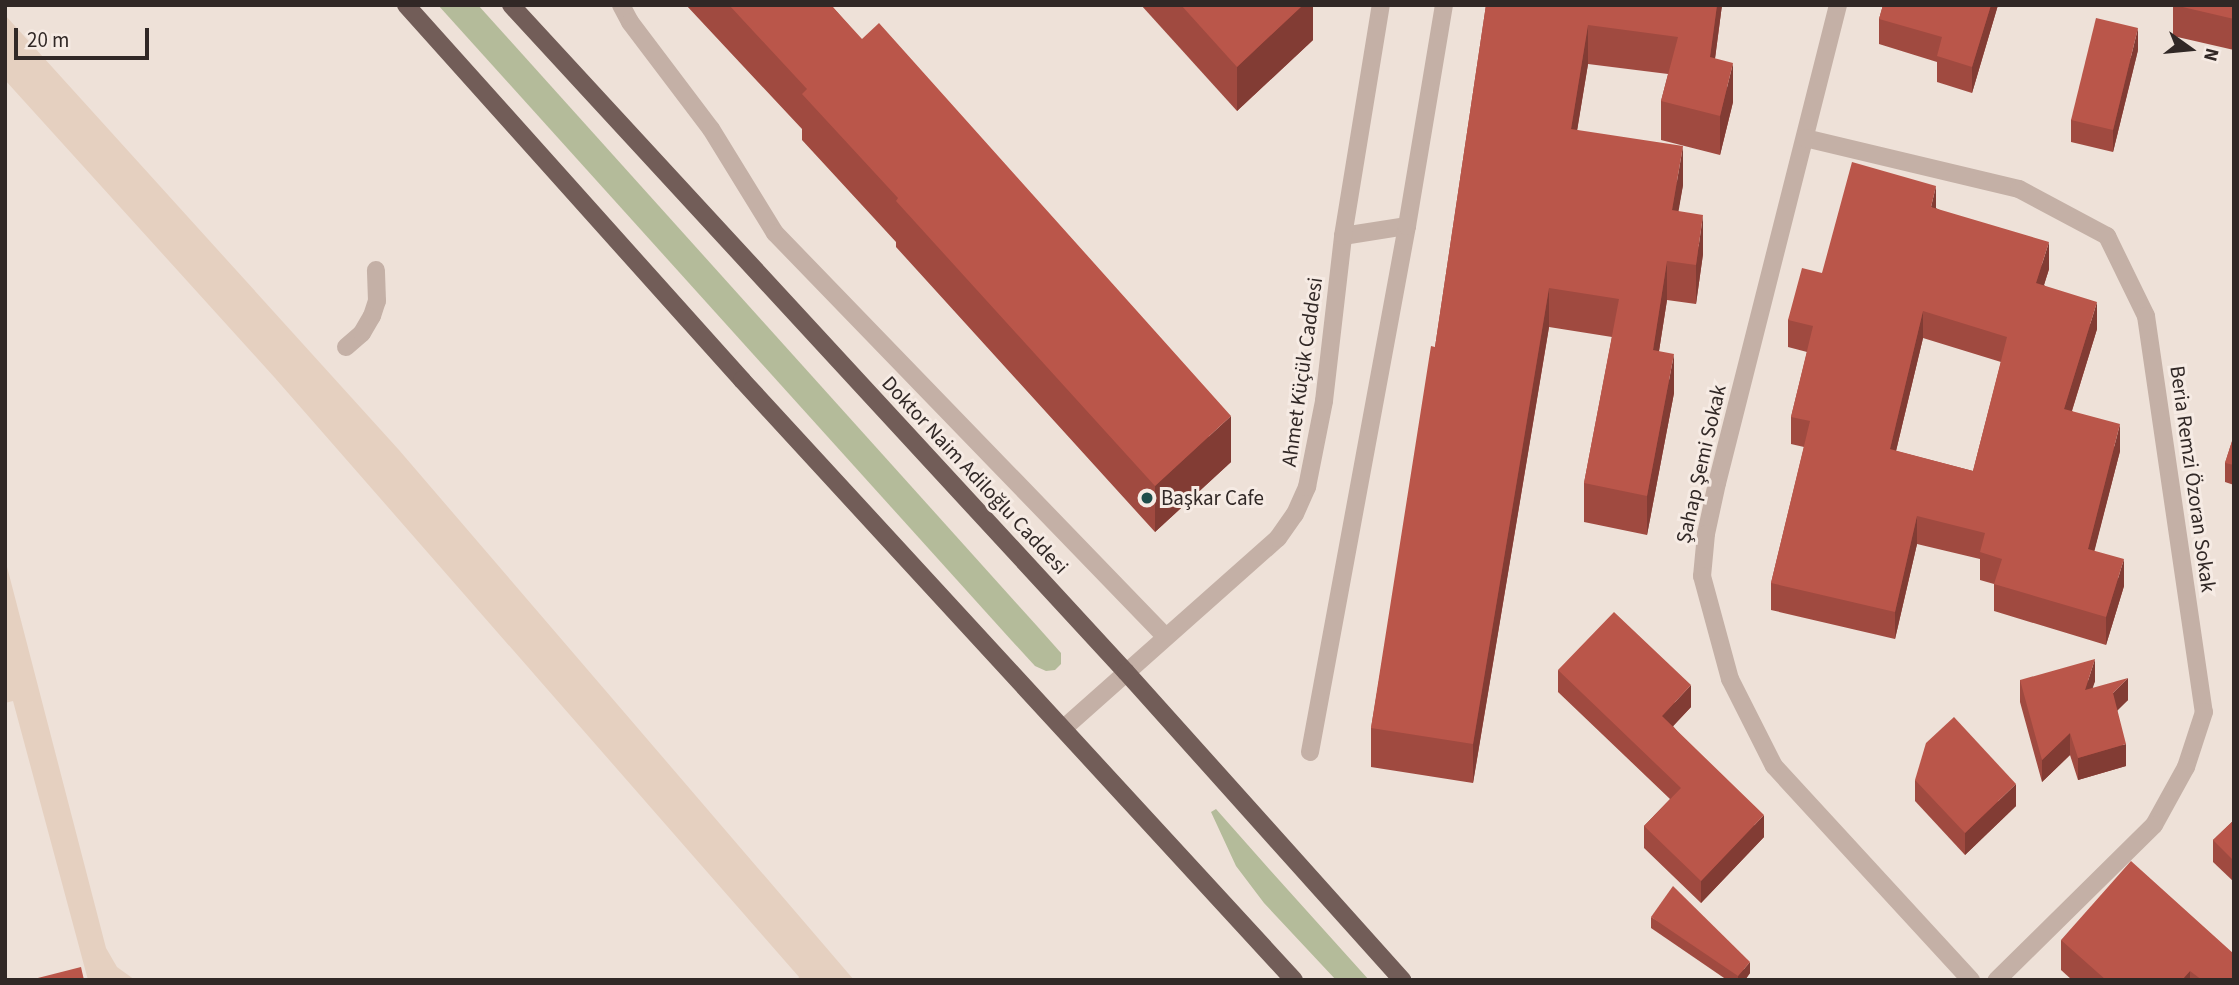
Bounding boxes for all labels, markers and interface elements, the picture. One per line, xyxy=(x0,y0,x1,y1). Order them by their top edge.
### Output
scale bar xyxy=(18,14,152,58)
north arrow xyxy=(2155,14,2225,84)
text: 20 m xyxy=(27,25,69,55)
text: N xyxy=(2196,45,2225,64)
street label: Ahmet Küçük Caddesi xyxy=(1276,276,1328,468)
street label: Beria Remzi Özoran Sokak xyxy=(2165,364,2221,594)
street label: Doktor Naim Adiloğlu Caddesi xyxy=(877,371,1073,579)
street label: Şahap Şemi Sokak xyxy=(1671,382,1731,546)
place label: Başkar Cafe xyxy=(1161,485,1264,511)
marker: Başkar Cafe xyxy=(1139,490,1155,506)

